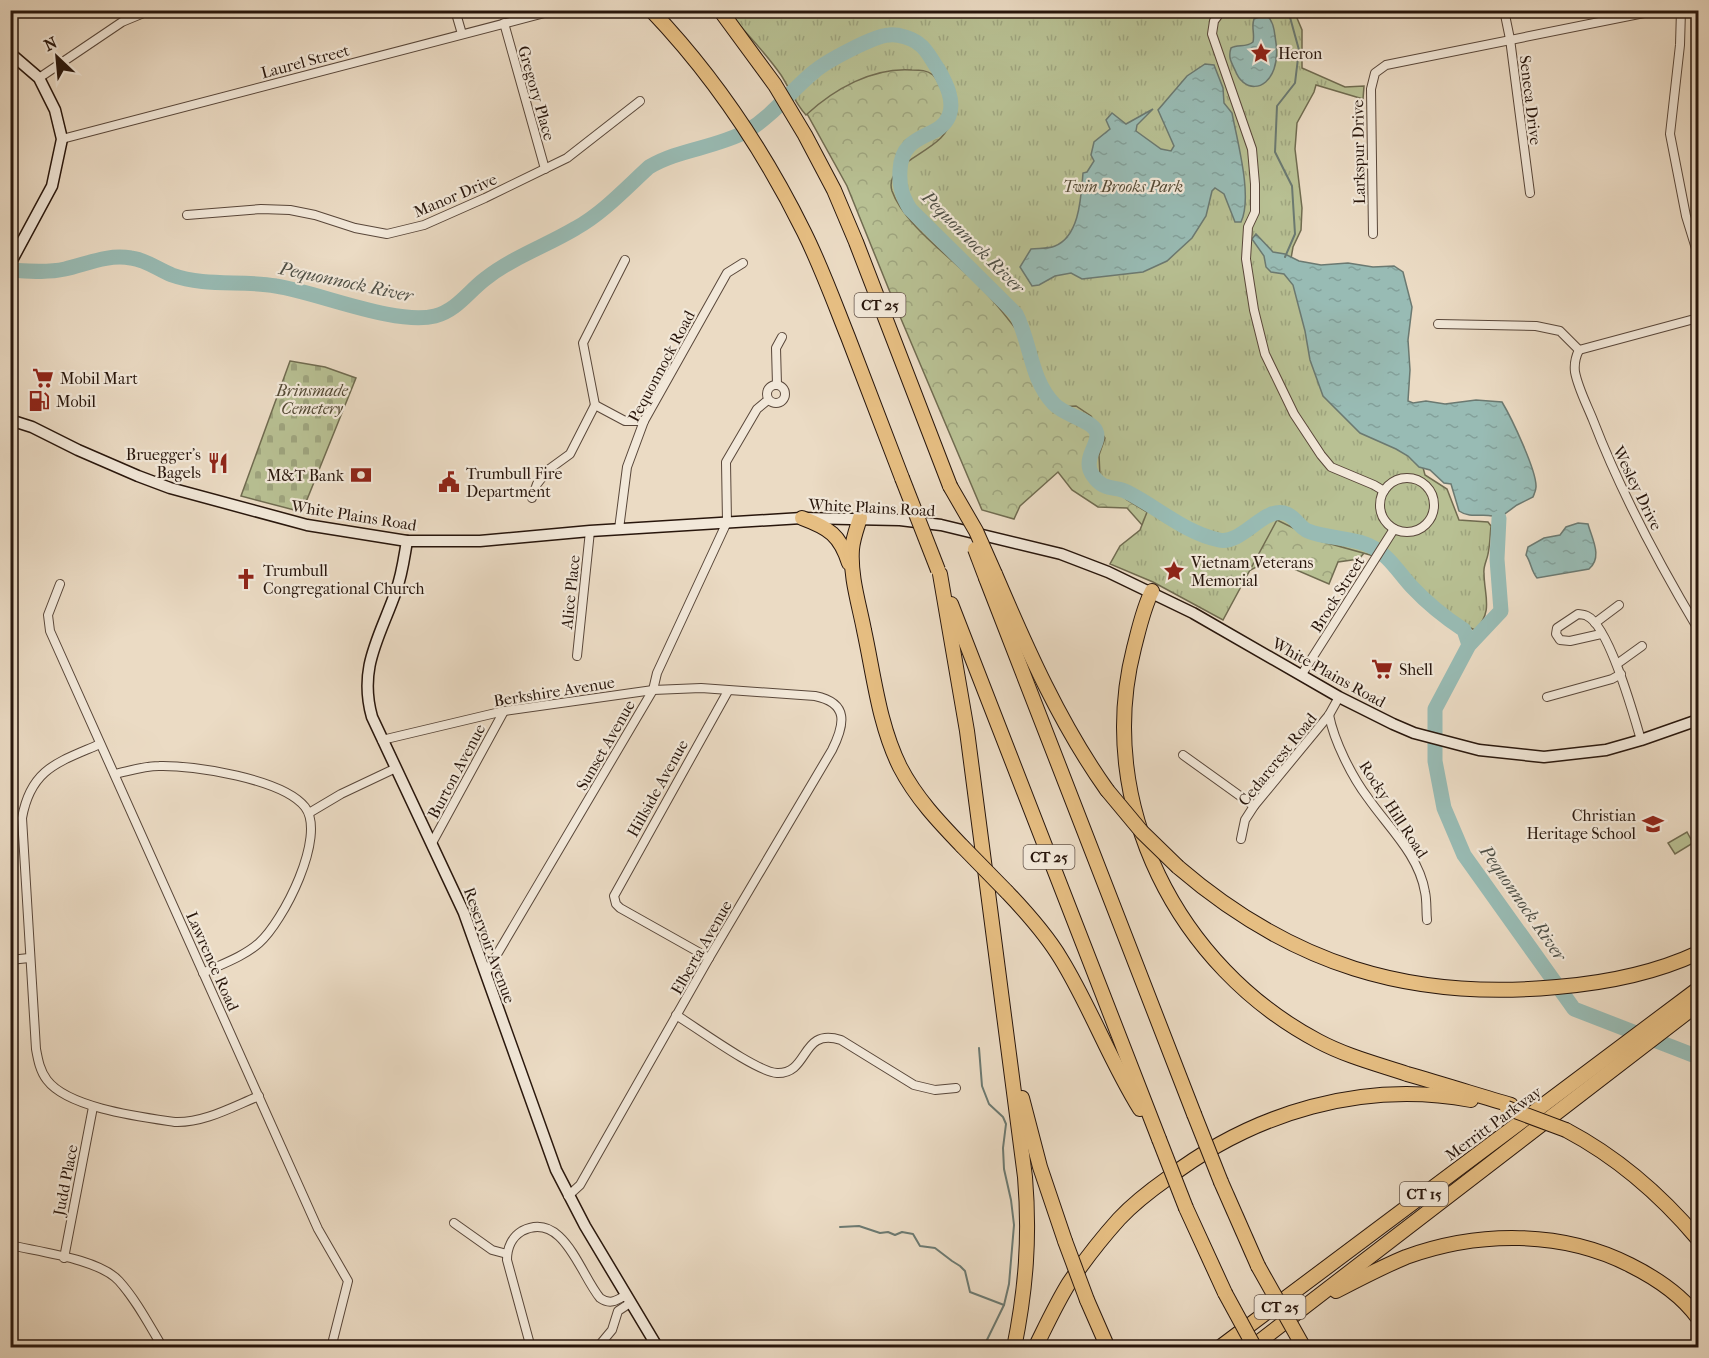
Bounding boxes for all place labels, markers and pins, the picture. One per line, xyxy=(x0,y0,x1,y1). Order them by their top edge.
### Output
place icon: Heron xyxy=(1249,41,1273,65)
place label: Heron xyxy=(1278,44,1323,63)
supermarket icon: Mobil Mart xyxy=(31,366,55,390)
place label: Mobil Mart xyxy=(60,369,138,388)
fuel station icon: Mobil xyxy=(27,389,51,413)
place label: Mobil xyxy=(56,392,97,411)
place label: Bruegger's Bagels xyxy=(126,445,201,482)
restaurant icon: Bruegger's Bagels xyxy=(206,451,230,475)
bank icon: M&T Bank xyxy=(349,463,373,487)
place label: Trumbull Fire Department xyxy=(466,464,562,501)
place label: M&T Bank xyxy=(267,466,345,485)
public building icon: Trumbull Fire Department xyxy=(437,470,461,494)
place label: Vietnam Veterans Memorial xyxy=(1190,553,1314,590)
place icon: Vietnam Veterans Memorial xyxy=(1162,559,1186,583)
place label: Trumbull Congregational Church xyxy=(263,561,424,598)
church icon: Trumbull Congregational Church xyxy=(234,567,258,591)
supermarket icon: Shell xyxy=(1370,657,1394,681)
place label: Shell xyxy=(1399,660,1433,679)
place label: Christian Heritage School xyxy=(1526,806,1637,843)
school or university icon: Christian Heritage School xyxy=(1641,812,1665,836)

